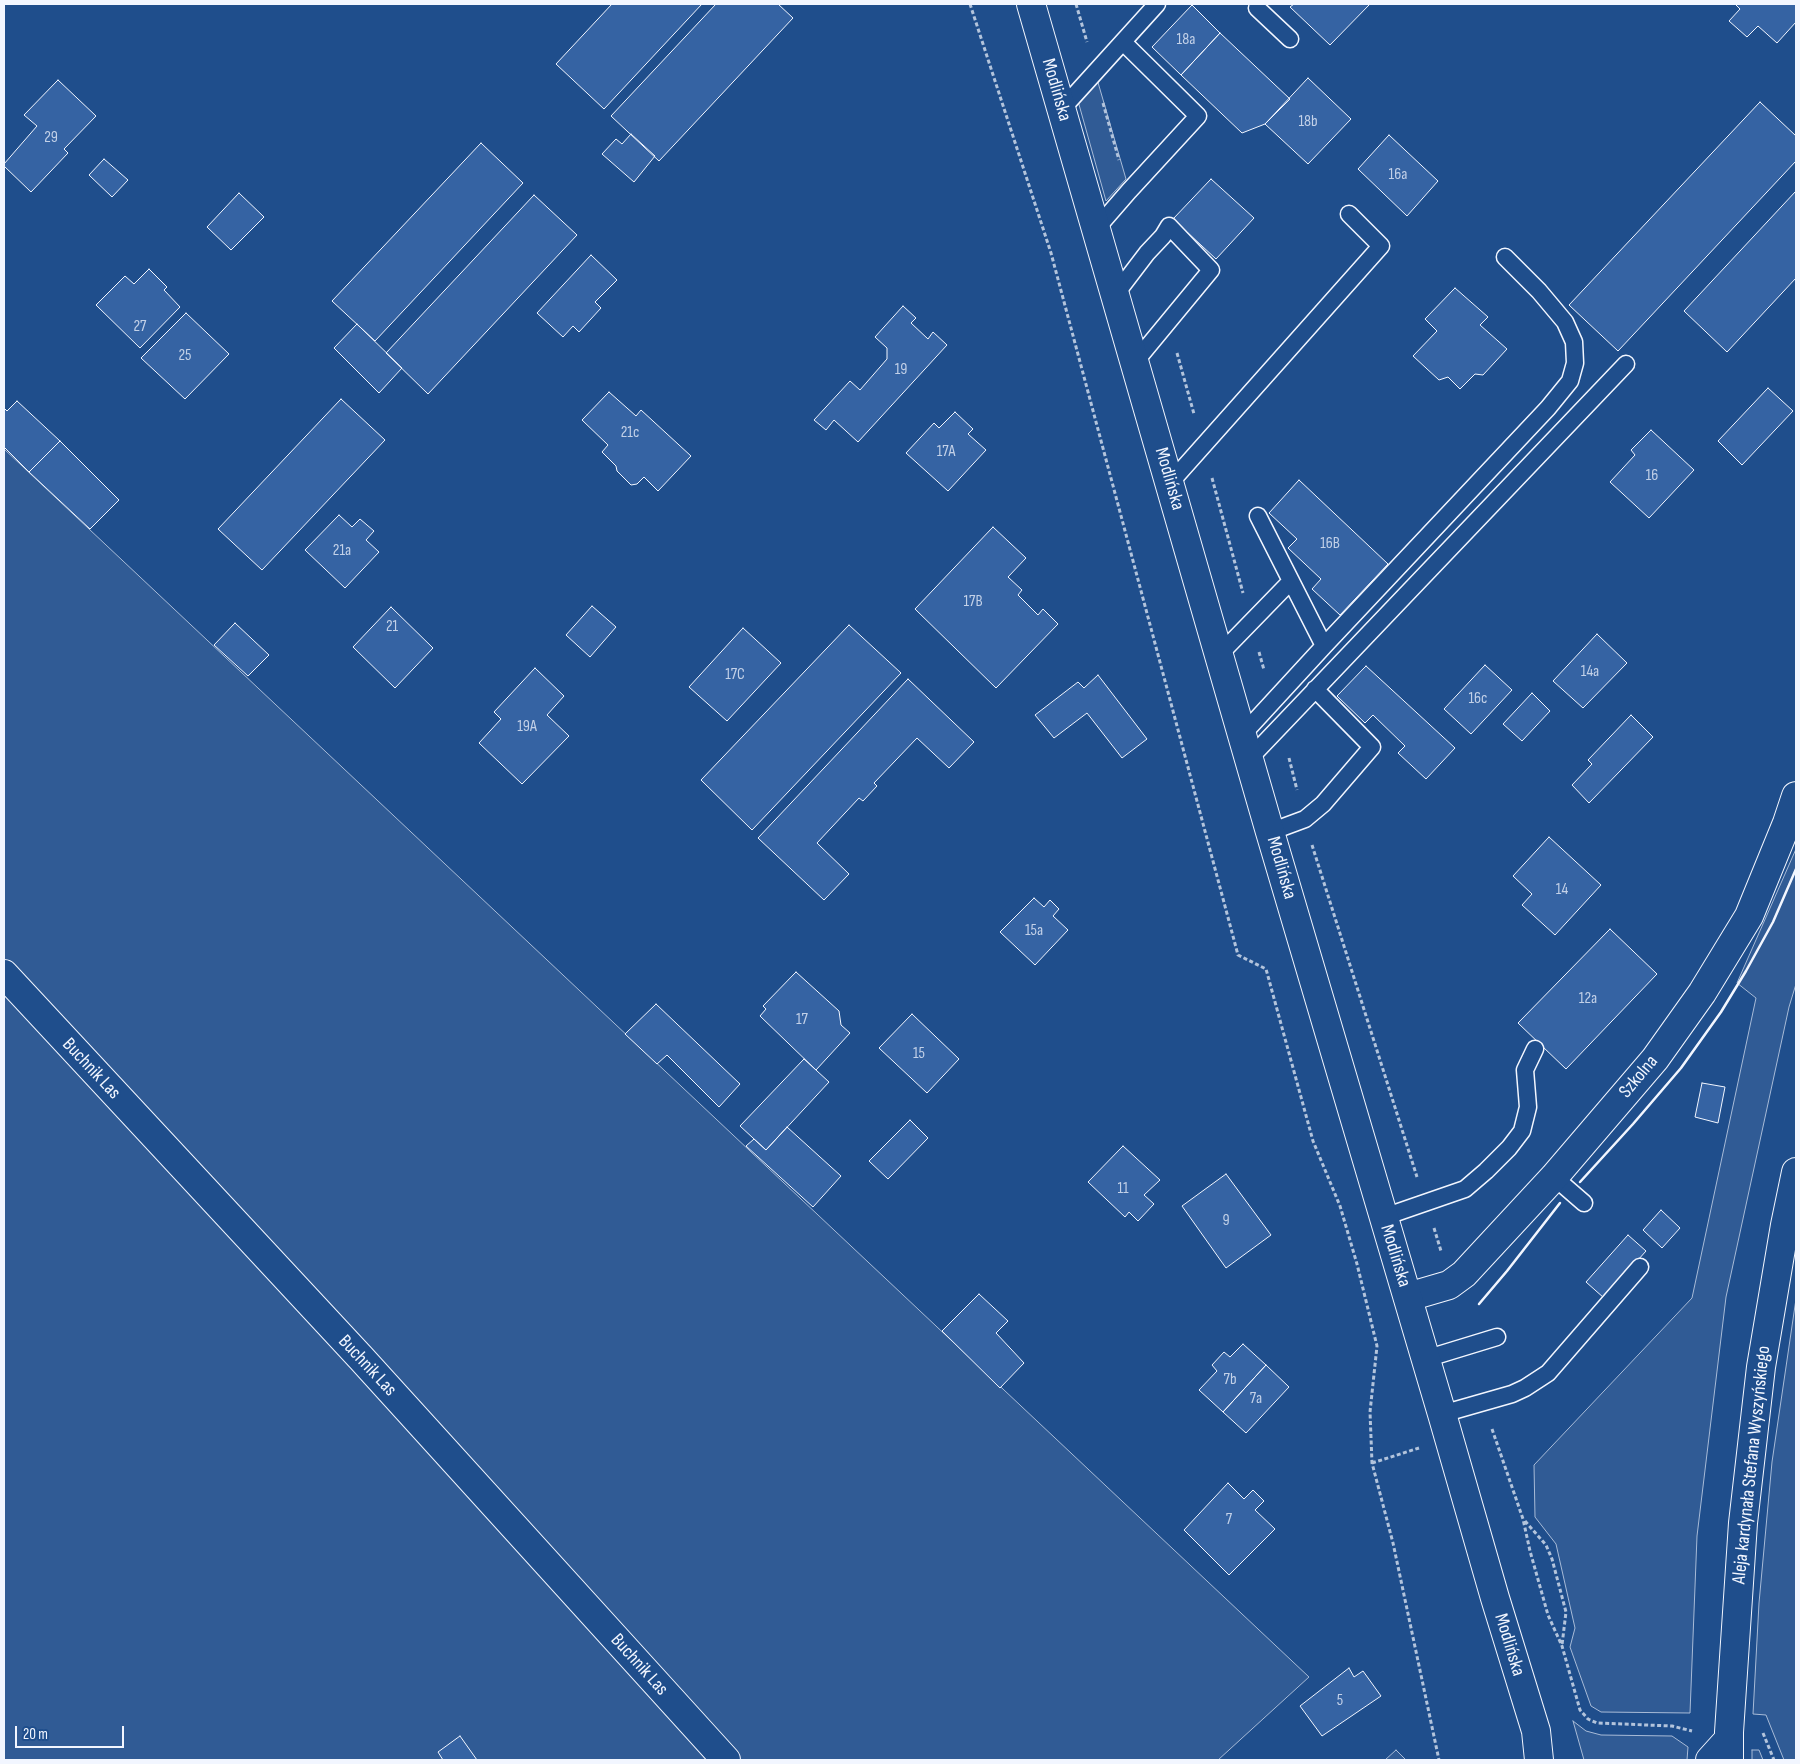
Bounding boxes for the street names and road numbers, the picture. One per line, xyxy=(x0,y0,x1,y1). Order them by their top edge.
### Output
street label: Modlińska xyxy=(1036,56,1076,124)
street label: Modlińska xyxy=(1149,445,1189,513)
street label: Modlińska xyxy=(1261,834,1301,902)
street label: Buchnik Las xyxy=(57,1034,125,1104)
street label: Szkolna xyxy=(1615,1051,1663,1103)
street label: Modlińska xyxy=(1375,1222,1415,1290)
street label: Buchnik Las xyxy=(333,1331,401,1401)
street label: Aleja kardynała Stefana Wyszyńskiego xyxy=(1728,1345,1776,1585)
street label: Modlińska xyxy=(1489,1611,1529,1679)
street label: Buchnik Las xyxy=(605,1629,673,1701)

